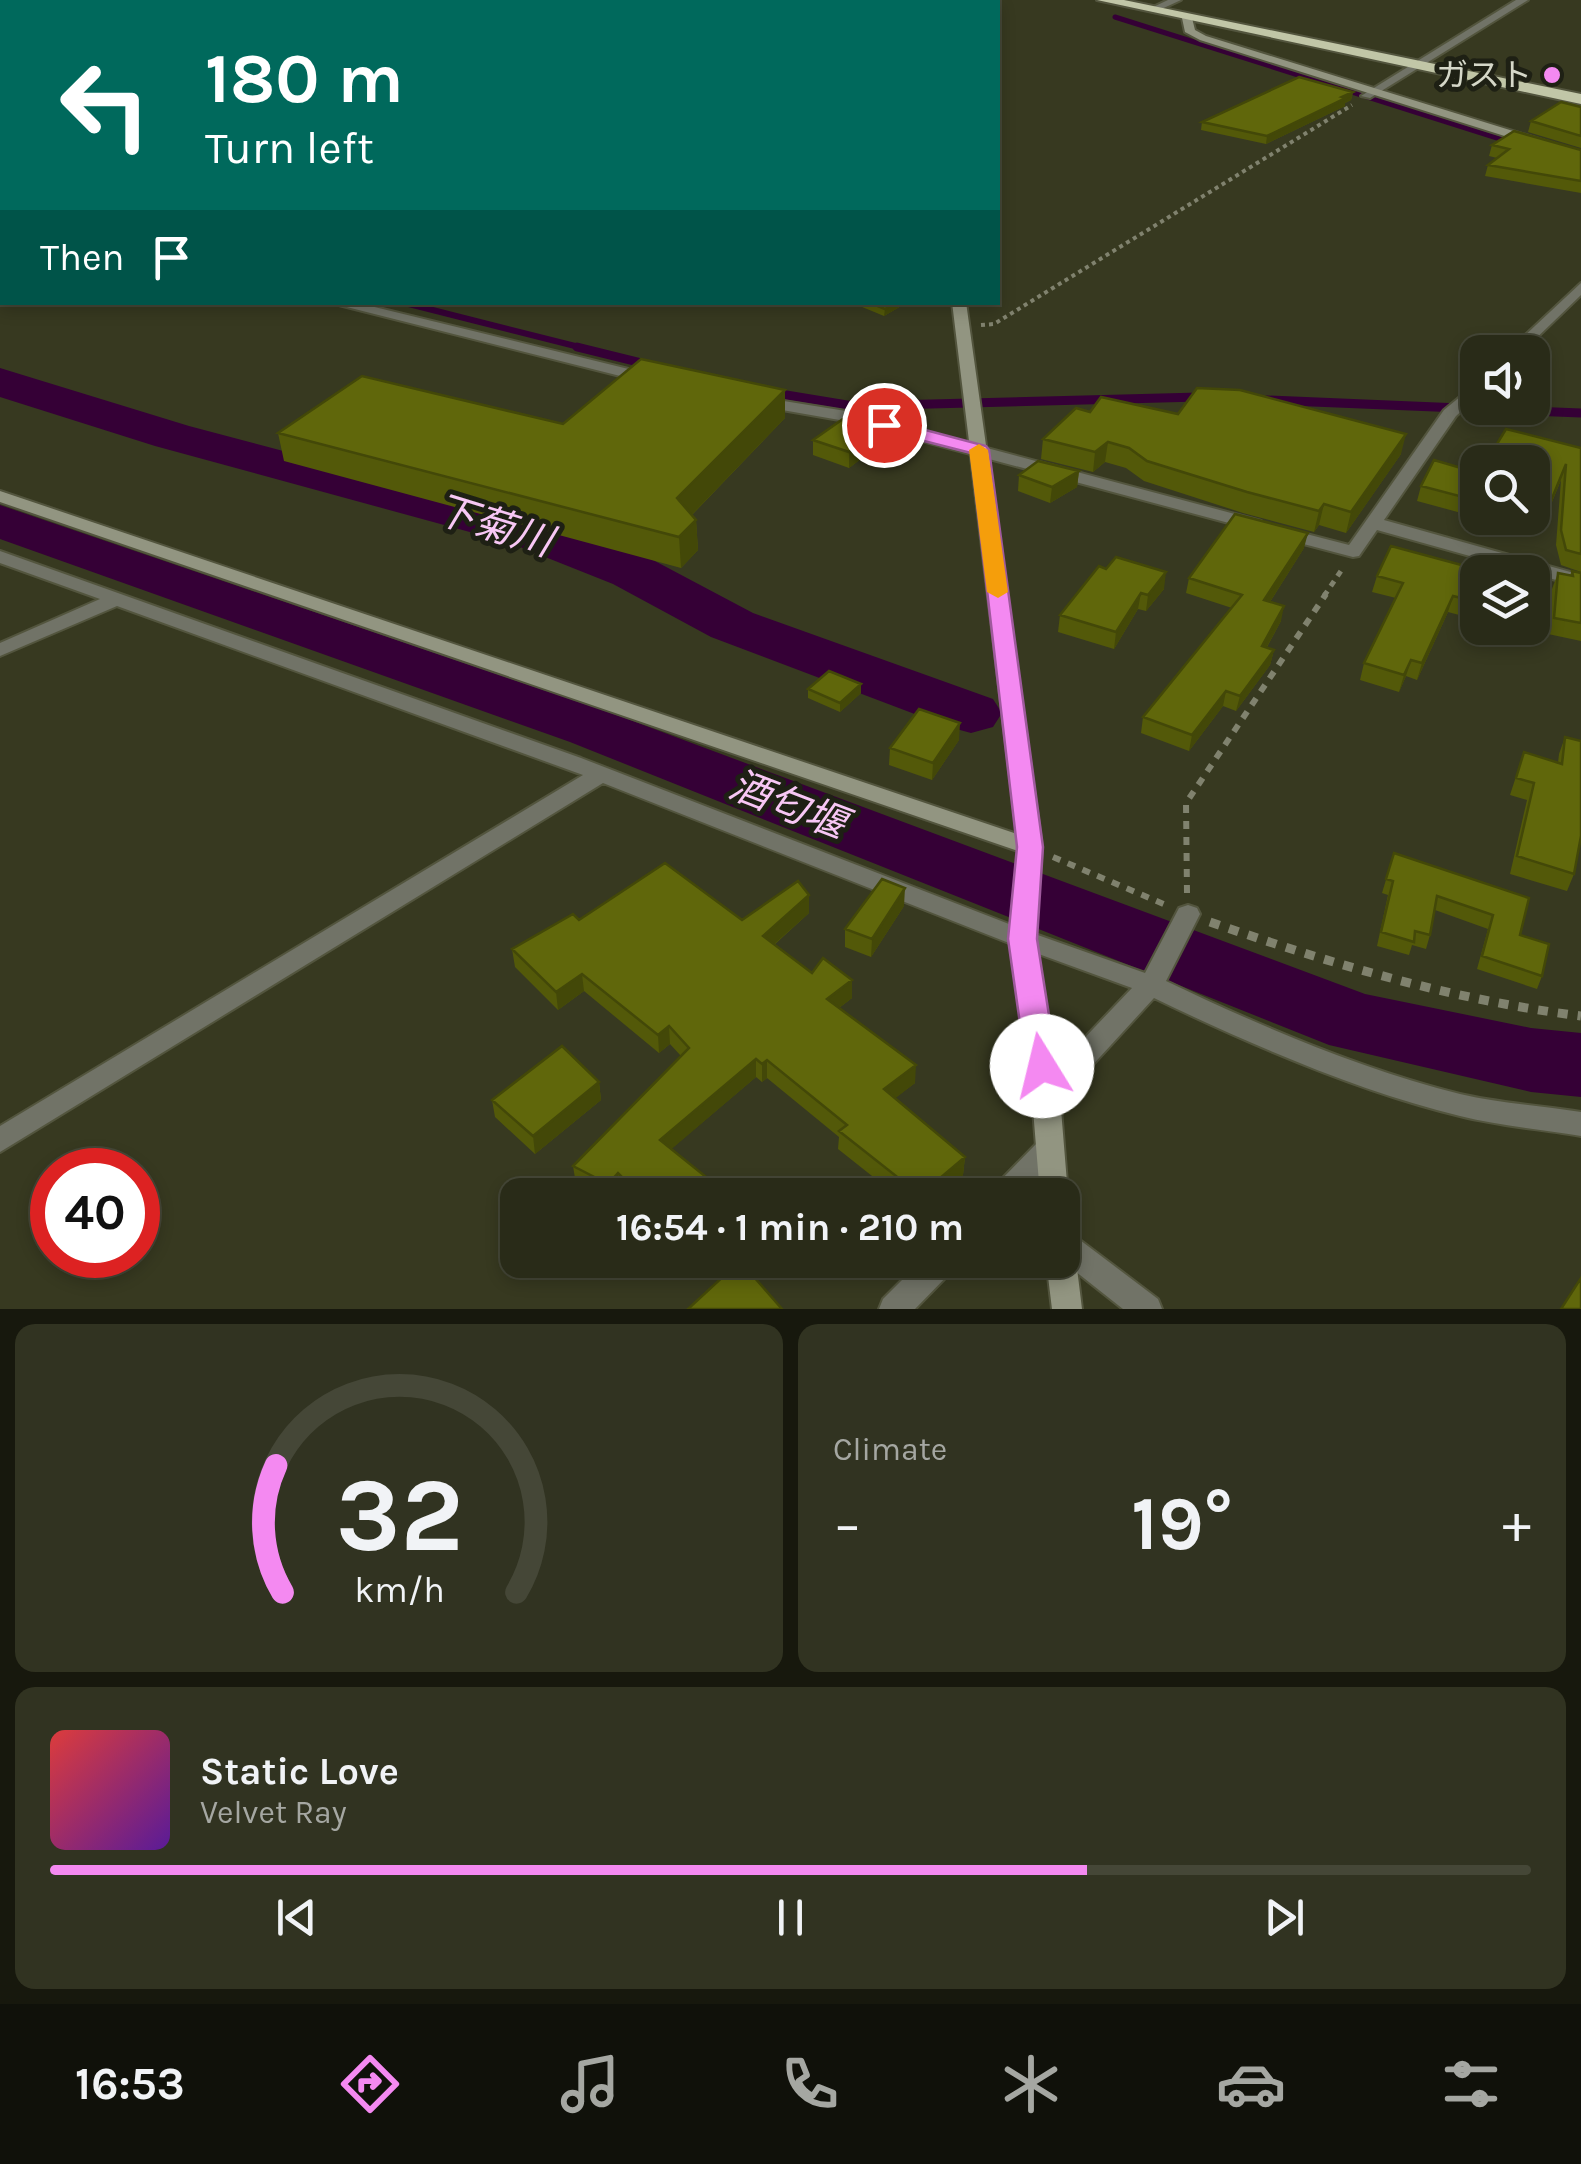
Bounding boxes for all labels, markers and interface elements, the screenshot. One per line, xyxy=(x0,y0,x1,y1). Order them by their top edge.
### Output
text: 180 m xyxy=(205,38,404,120)
icon: left xyxy=(40,40,170,170)
place label: ガスト xyxy=(1436,57,1532,94)
marker: ガスト xyxy=(1541,64,1563,86)
text: Turn left xyxy=(205,122,374,174)
icon: arrive xyxy=(144,230,199,285)
text: Then xyxy=(40,235,124,280)
map controls xyxy=(1460,335,1550,645)
button: sound xyxy=(1460,335,1550,425)
pin xyxy=(842,383,927,468)
icon: arrive xyxy=(857,398,912,453)
button: search xyxy=(1460,445,1550,535)
water label: 下菊川 xyxy=(430,485,562,567)
button: layers xyxy=(1460,555,1550,645)
water label: 酒匂堰 xyxy=(723,761,859,850)
position arrow xyxy=(990,1014,1094,1118)
speed limit sign: 40 xyxy=(30,1148,160,1278)
text: 16:54 · 1 min · 210 m xyxy=(616,1205,964,1250)
text: Climate xyxy=(833,1431,947,1468)
text: 32 xyxy=(335,1455,463,1576)
text: 19° xyxy=(1131,1480,1233,1568)
text: − xyxy=(833,1492,862,1556)
text: + xyxy=(1502,1492,1531,1556)
text: km/h xyxy=(354,1569,444,1611)
text: Static Love xyxy=(200,1749,399,1794)
text: Velvet Ray xyxy=(200,1794,347,1831)
icon: previous xyxy=(269,1890,324,1945)
icon: pause xyxy=(763,1890,818,1945)
icon: next xyxy=(1257,1890,1312,1945)
icon: directions xyxy=(335,2049,405,2119)
icon: music xyxy=(555,2049,625,2119)
icon: phone xyxy=(775,2049,845,2119)
icon: climate xyxy=(996,2049,1066,2119)
icon: car xyxy=(1216,2049,1286,2119)
icon: filters xyxy=(1436,2049,1506,2119)
text: 16:53 xyxy=(75,2058,185,2110)

